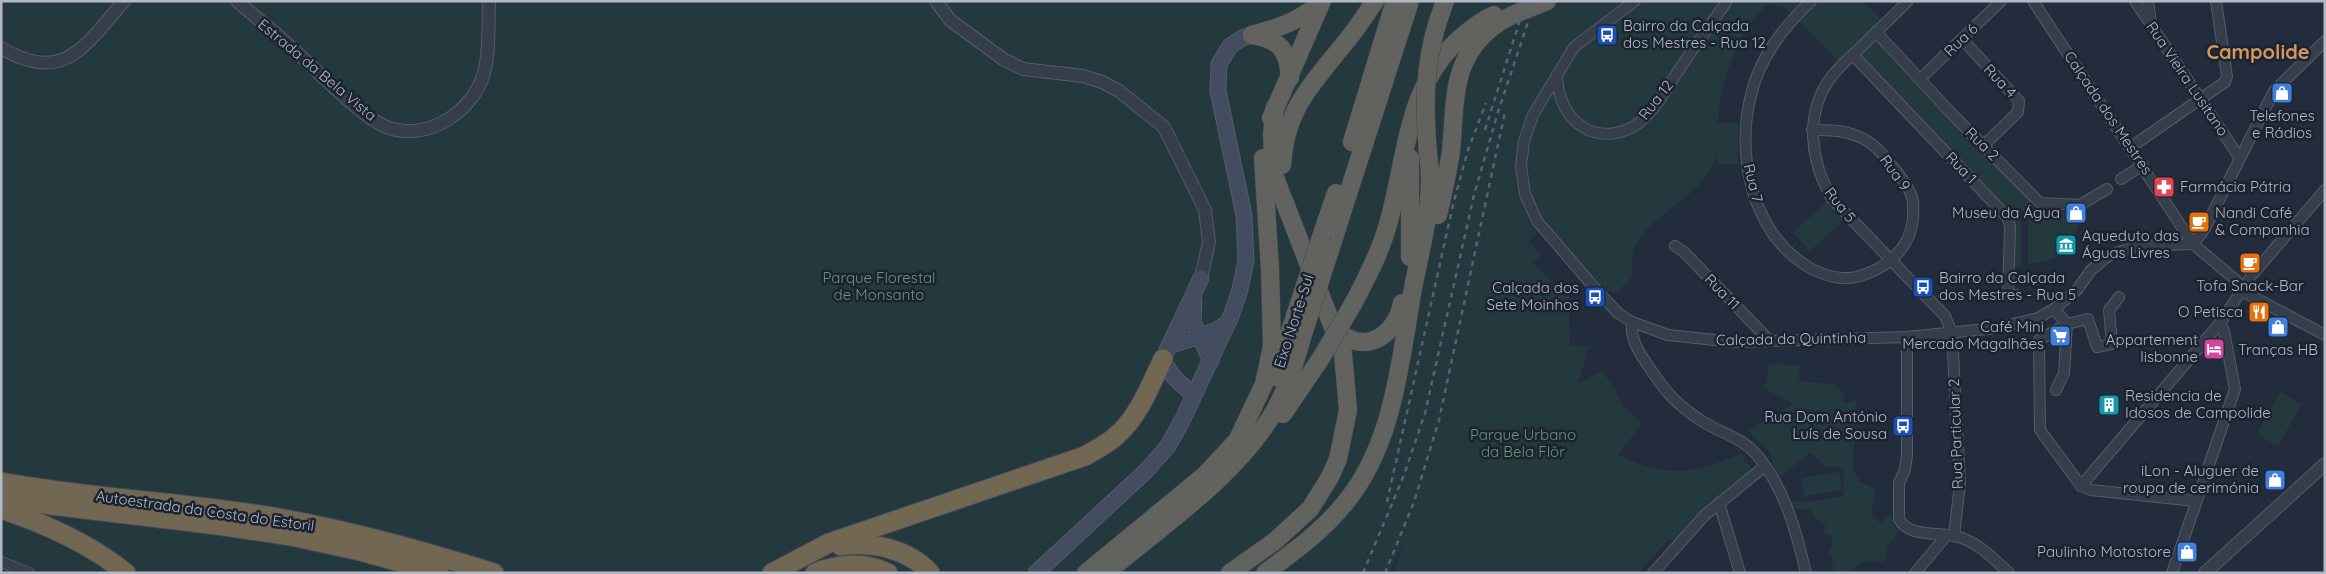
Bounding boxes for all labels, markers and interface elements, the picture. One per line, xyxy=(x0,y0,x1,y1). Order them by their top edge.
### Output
street label: Estrada da Bela Vista xyxy=(254,14,381,125)
place label: Bairro da Calçada dos Mestres - Rua 12 xyxy=(1623,16,1766,52)
street label: Rua Vieira Lusitano xyxy=(2142,18,2233,140)
street label: Rua 6 xyxy=(1940,19,1982,60)
bus stop icon: Bairro da Calçada dos Mestres - Rua 12 xyxy=(1595,23,1619,47)
district label: Campolide xyxy=(2206,39,2310,64)
street label: Calçada dos Mestres xyxy=(2060,47,2157,178)
street label: Rua 4 xyxy=(1980,60,2021,102)
street label: Rua 12 xyxy=(1634,76,1677,123)
shop icon: Telefones e Rádios xyxy=(2270,81,2294,105)
place label: Telefones e Rádios xyxy=(2249,106,2315,142)
street label: Rua 2 xyxy=(1962,123,2003,164)
street label: Rua 1 xyxy=(1942,148,1981,188)
street label: Rua 9 xyxy=(1876,151,1915,194)
street label: Rua 7 xyxy=(1740,162,1768,205)
pharmacy icon: Farmácia Pátria xyxy=(2152,175,2176,199)
place label: Farmácia Pátria xyxy=(2180,177,2291,196)
street label: Rua 5 xyxy=(1821,183,1860,226)
shop icon: Museu da Água xyxy=(2064,201,2088,225)
place label: Museu da Água xyxy=(1952,203,2060,222)
place label: Nandi Café & Companhia xyxy=(2215,203,2310,239)
cafe icon: Nandi Café & Companhia xyxy=(2187,210,2211,234)
place label: Aqueduto das Águas Livres xyxy=(2082,226,2179,262)
museum icon: Aqueduto das Águas Livres xyxy=(2054,233,2078,257)
cafe icon: Tofa Snack-Bar xyxy=(2238,251,2262,275)
park label: Parque Florestal de Monsanto xyxy=(822,268,936,304)
place label: Bairro da Calçada dos Mestres - Rua 5 xyxy=(1939,268,2076,304)
street label: Rua 11 xyxy=(1701,270,1744,314)
street label: Eixo Norte-Sul xyxy=(1269,272,1318,370)
bus stop icon: Bairro da Calçada dos Mestres - Rua 5 xyxy=(1911,275,1935,299)
place label: Tofa Snack-Bar xyxy=(2196,276,2304,295)
place label: Calçada dos Sete Moinhos xyxy=(1487,278,1579,314)
bus stop icon: Calçada dos Sete Moinhos xyxy=(1583,285,1607,309)
restaurant icon: O Petisca xyxy=(2247,300,2271,324)
place label: O Petisca xyxy=(2178,302,2243,321)
shop icon: Tranças HB xyxy=(2266,315,2290,339)
place label: Café Mini Mercado Magalhães xyxy=(1902,317,2044,353)
supermarket icon: Café Mini Mercado Magalhães xyxy=(2048,324,2072,348)
street label: Calçada da Quintinha xyxy=(1716,328,1866,349)
place label: Appartement lisbonne xyxy=(2106,330,2198,366)
hotel icon: Appartement lisbonne xyxy=(2202,337,2226,361)
place label: Tranças HB xyxy=(2238,340,2318,359)
street label: Rua Particular 2 xyxy=(1944,378,1967,490)
place label: Residencia de Idosos de Campolide xyxy=(2125,386,2271,422)
building icon: Residencia de Idosos de Campolide xyxy=(2097,393,2121,417)
place label: Rua Dom António Luís de Sousa xyxy=(1764,407,1887,443)
bus stop icon: Rua Dom António Luís de Sousa xyxy=(1891,414,1915,438)
park label: Parque Urbano da Bela Flôr xyxy=(1470,425,1576,461)
place label: iLon - Aluguer de roupa de cerimónia xyxy=(2123,461,2259,497)
shop icon: iLon - Aluguer de roupa de cerimónia xyxy=(2263,468,2287,492)
street label: Autoestrada da Costa do Estoril xyxy=(95,486,316,535)
shop icon: Paulinho Motostore xyxy=(2175,540,2199,564)
place label: Paulinho Motostore xyxy=(2037,542,2171,561)

